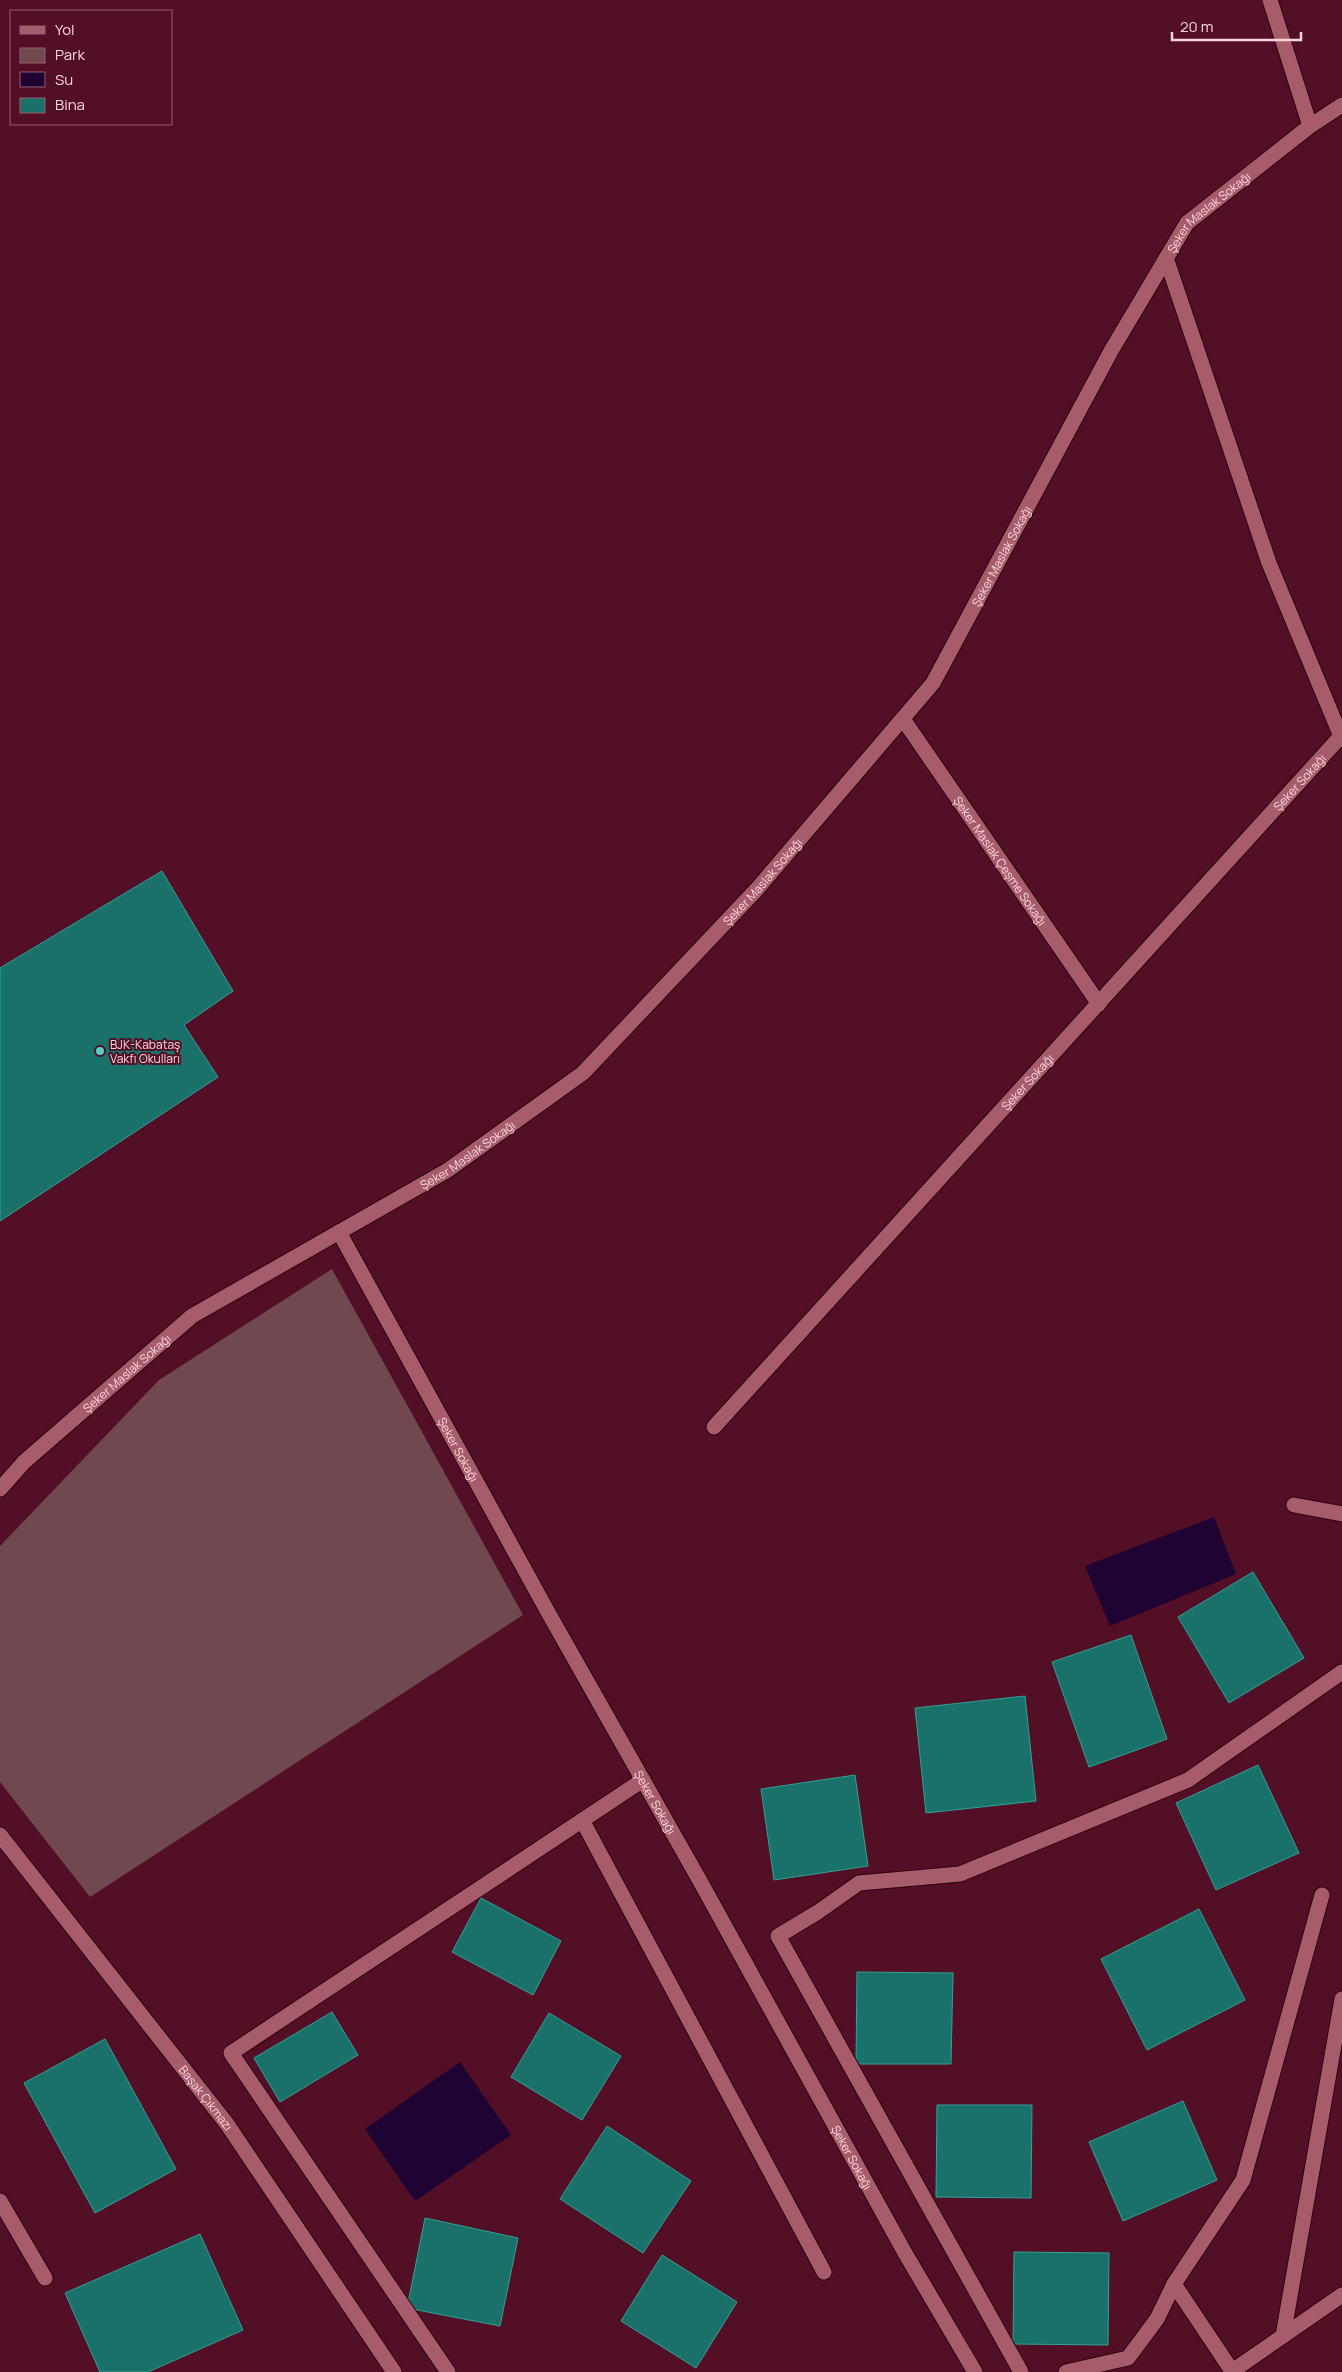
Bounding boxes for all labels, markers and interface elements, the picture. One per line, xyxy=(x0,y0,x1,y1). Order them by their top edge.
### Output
legend xyxy=(10,10,172,125)
scale bar xyxy=(1172,10,1301,42)
text: 20 m xyxy=(1180,16,1213,37)
text: Yol xyxy=(55,19,75,40)
text: Park xyxy=(55,44,85,65)
text: Su xyxy=(55,69,73,90)
text: Bina xyxy=(55,94,85,115)
street label: Şeker Maslak Sokağı xyxy=(1163,168,1254,256)
street label: Şeker Maslak Sokağı xyxy=(967,503,1035,609)
street label: Şeker Sokağı xyxy=(1269,750,1329,814)
street label: Şeker Maslak Çeşme Sokağı xyxy=(950,793,1051,929)
street label: Şeker Maslak Sokağı xyxy=(719,834,806,929)
place label: BJK-Kabataş Vakfı Okulları xyxy=(110,1036,180,1067)
marker: BJK-Kabataş Vakfı Okulları xyxy=(94,1045,106,1057)
street label: Şeker Sokağı xyxy=(997,1050,1057,1114)
street label: Şeker Maslak Sokağı xyxy=(417,1116,518,1193)
street label: Şeker Maslak Sokağı xyxy=(79,1330,174,1416)
street label: Şeker Sokağı xyxy=(434,1414,483,1485)
street label: Şeker Sokağı xyxy=(630,1767,680,1837)
street label: Başak Çıkmazı xyxy=(175,2061,237,2134)
street label: Şeker Sokağı xyxy=(828,2122,877,2192)

